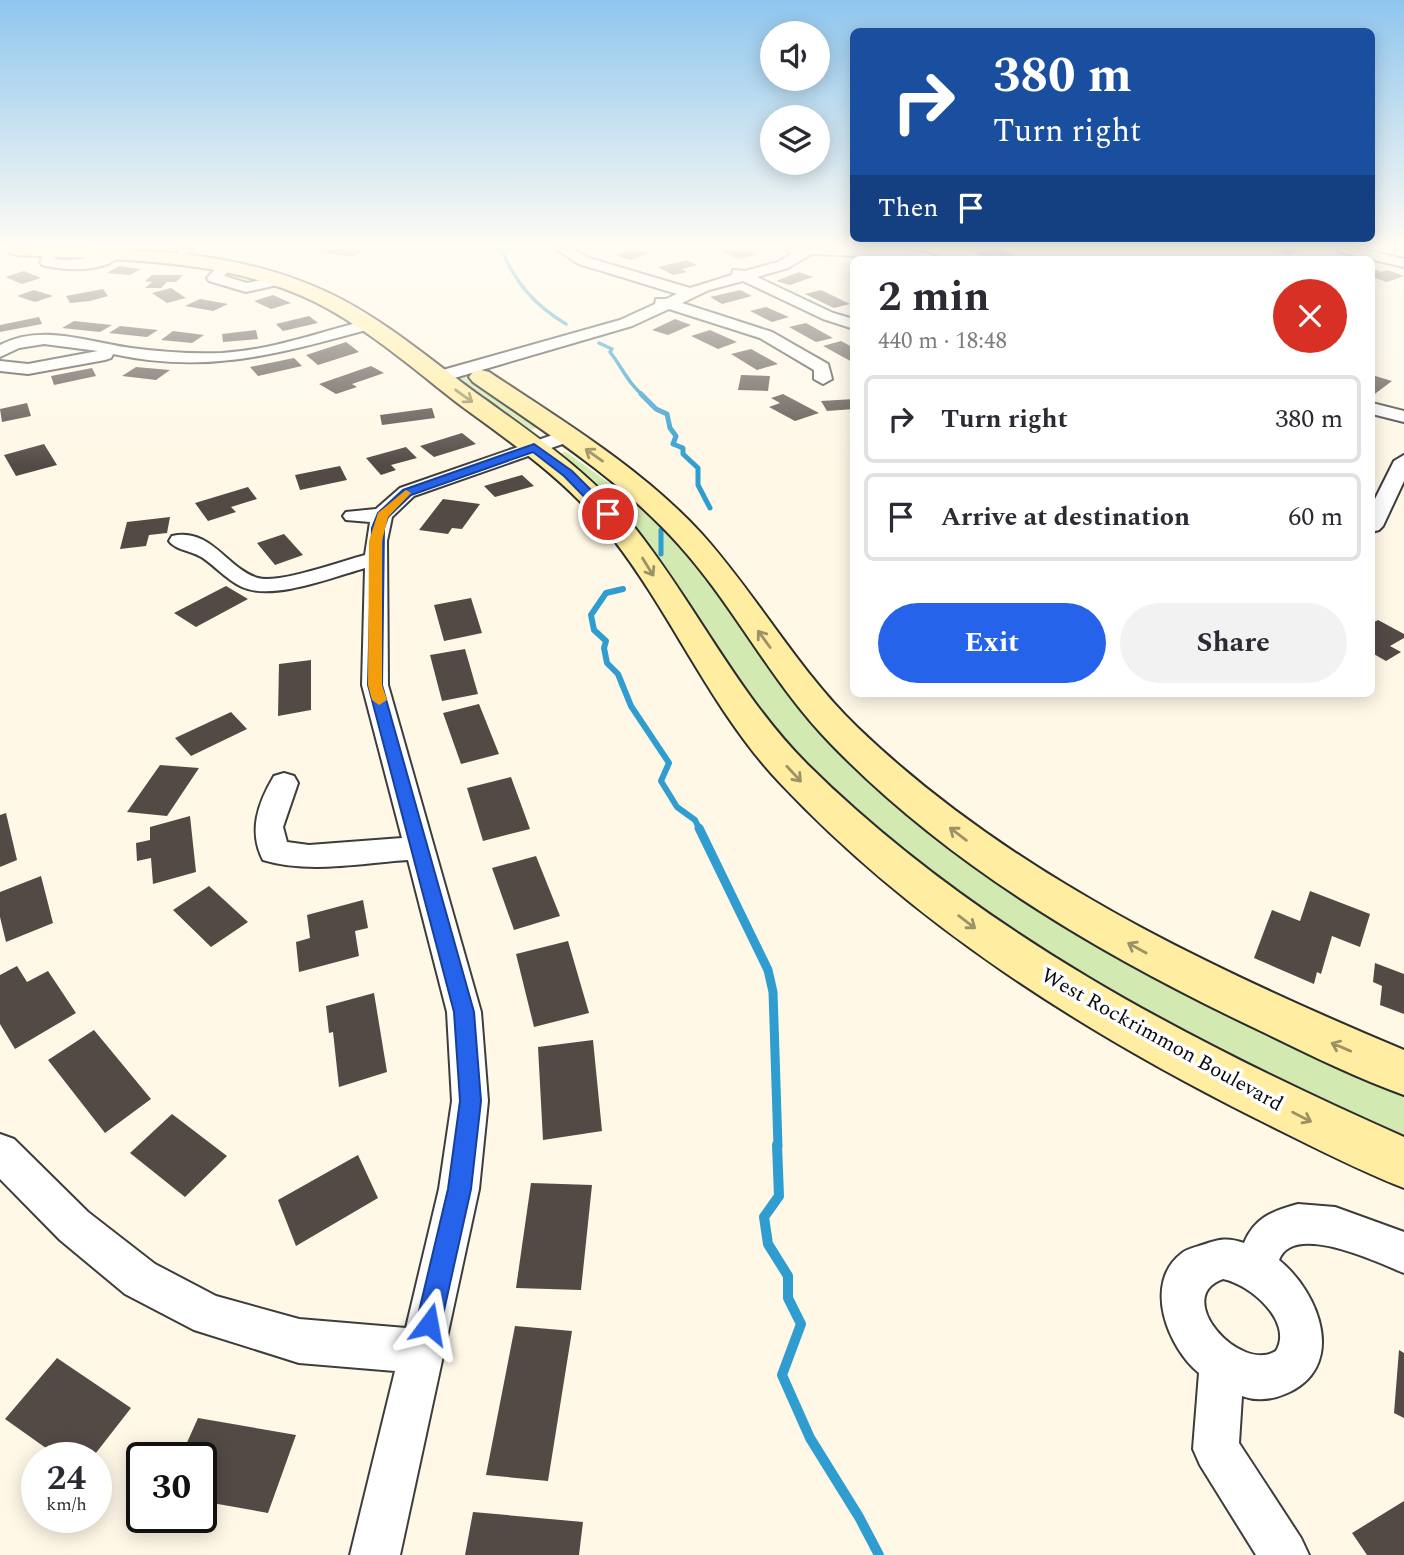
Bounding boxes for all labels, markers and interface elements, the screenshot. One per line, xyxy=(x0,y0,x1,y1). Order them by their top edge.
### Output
map controls xyxy=(760,21,830,175)
button: sound xyxy=(760,21,830,91)
text: 380 m xyxy=(993,39,1132,114)
icon: right xyxy=(878,56,969,147)
button: layers xyxy=(760,105,830,175)
text: Turn right xyxy=(993,107,1141,156)
text: Then xyxy=(878,188,938,228)
icon: arrive xyxy=(952,189,990,227)
text: 2 min xyxy=(878,266,990,329)
button: close xyxy=(1273,279,1347,353)
text: 440 m · 18:48 xyxy=(878,324,1007,359)
one-way arrow xyxy=(454,389,473,403)
text: Turn right xyxy=(941,399,1068,439)
text: 380 m xyxy=(1275,399,1343,439)
icon: right xyxy=(882,400,920,438)
one-way arrow xyxy=(585,448,604,462)
pin xyxy=(578,484,638,544)
icon: arrive xyxy=(589,495,627,533)
text: Arrive at destination xyxy=(941,497,1190,537)
text: 60 m xyxy=(1288,497,1343,537)
icon: arrive xyxy=(882,498,920,536)
one-way arrow xyxy=(640,557,655,576)
button: Exit xyxy=(878,603,1106,683)
button: Share xyxy=(1120,603,1347,683)
one-way arrow xyxy=(757,630,771,649)
one-way arrow xyxy=(786,765,803,782)
one-way arrow xyxy=(950,826,968,841)
one-way arrow xyxy=(957,914,975,929)
one-way arrow xyxy=(1127,941,1147,955)
street label: West Rockrimmon Boulevard xyxy=(1035,960,1289,1120)
one-way arrow xyxy=(1331,1039,1352,1052)
one-way arrow xyxy=(1291,1110,1312,1124)
position arrow xyxy=(392,1287,466,1361)
speed limit sign: 30 xyxy=(126,1442,217,1533)
text: 24 xyxy=(47,1452,86,1505)
text: km/h xyxy=(46,1491,87,1518)

